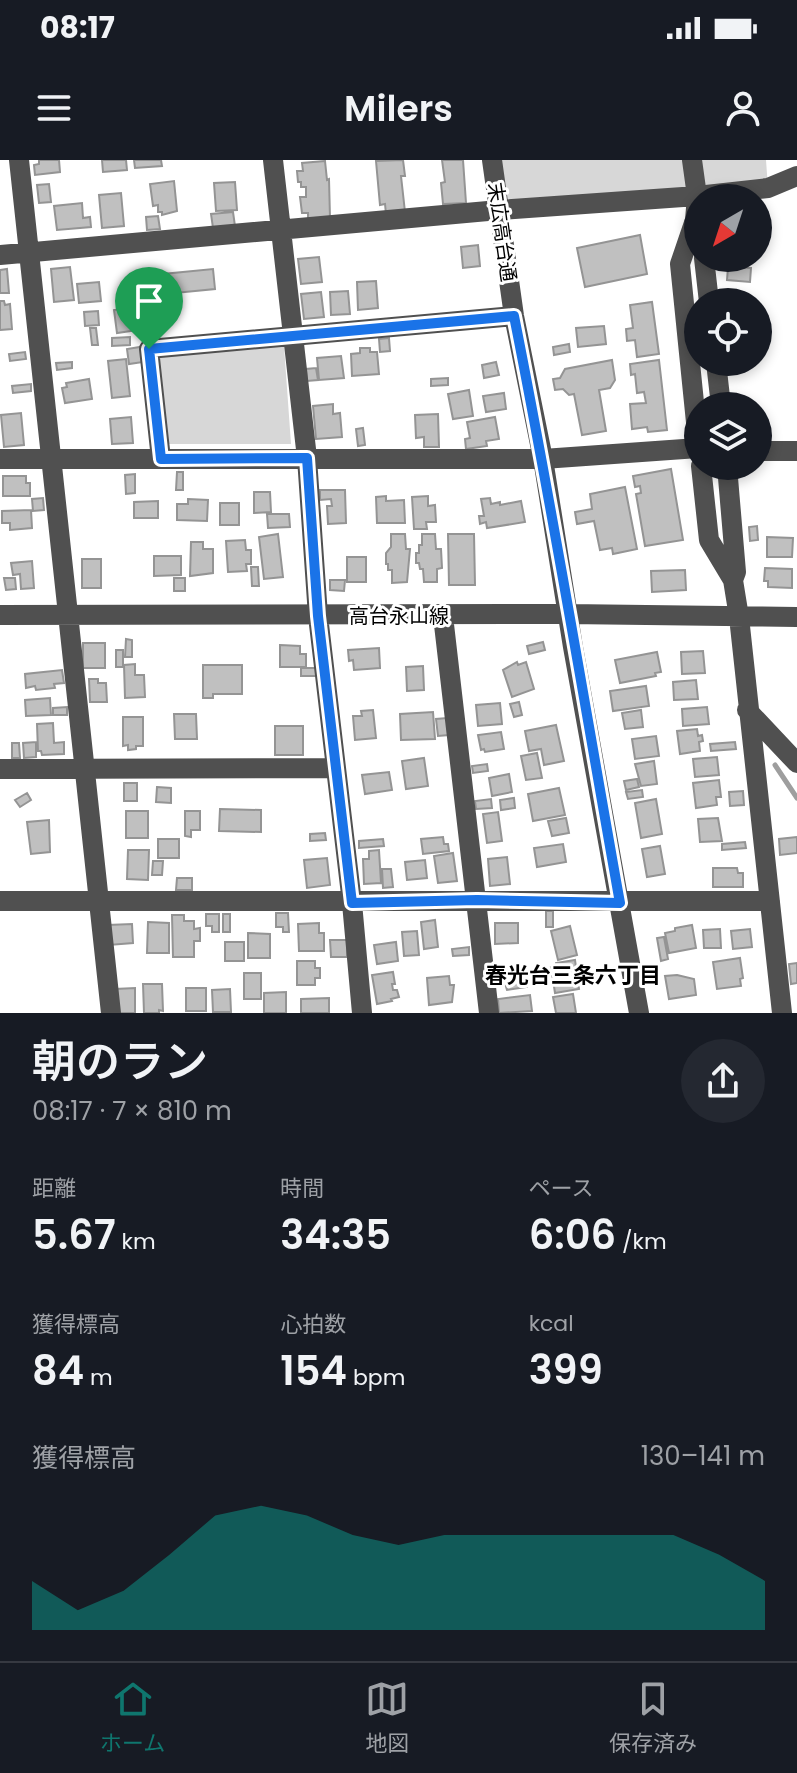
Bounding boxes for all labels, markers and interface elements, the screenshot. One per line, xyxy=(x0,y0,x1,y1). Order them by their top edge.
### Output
text: 08:17 xyxy=(40,6,115,49)
text: Milers xyxy=(344,83,453,134)
icon: menu xyxy=(32,86,76,130)
icon: person xyxy=(721,86,765,130)
street label: 末広高台通 xyxy=(481,181,523,283)
north arrow xyxy=(684,184,772,272)
map controls xyxy=(684,184,772,480)
pin xyxy=(115,267,183,349)
icon: arrive xyxy=(127,279,171,323)
button: locate xyxy=(684,288,772,376)
button: layers xyxy=(684,392,772,480)
street label: 高台永山線 xyxy=(349,602,449,630)
district label: 春光台三条六丁目 xyxy=(485,960,661,991)
text: 朝のラン xyxy=(32,1031,208,1092)
button: share xyxy=(681,1039,765,1123)
text: 08:17 · 7 × 810 m xyxy=(32,1093,232,1129)
text: 距離 xyxy=(32,1173,76,1204)
text: 時間 xyxy=(280,1173,324,1204)
text: ペース xyxy=(529,1173,594,1204)
text: 5.67 xyxy=(32,1207,116,1263)
text: 34:35 xyxy=(280,1207,391,1263)
text: 6:06 xyxy=(529,1207,616,1263)
text: km xyxy=(116,1226,156,1257)
text: /km xyxy=(616,1226,667,1257)
text: kcal xyxy=(529,1308,574,1339)
text: 獲得標高 xyxy=(32,1309,120,1340)
text: 心拍数 xyxy=(280,1309,346,1340)
text: 399 xyxy=(529,1342,603,1398)
text: 84 xyxy=(32,1343,84,1399)
text: 154 xyxy=(280,1343,347,1399)
text: m xyxy=(84,1362,113,1393)
text: bpm xyxy=(347,1362,405,1393)
text: 130–141 m xyxy=(641,1438,765,1474)
text: 獲得標高 xyxy=(32,1440,136,1476)
tab: ホーム xyxy=(100,1677,165,1760)
tab: 地図 xyxy=(365,1677,409,1760)
tab: 保存済み xyxy=(609,1677,697,1760)

